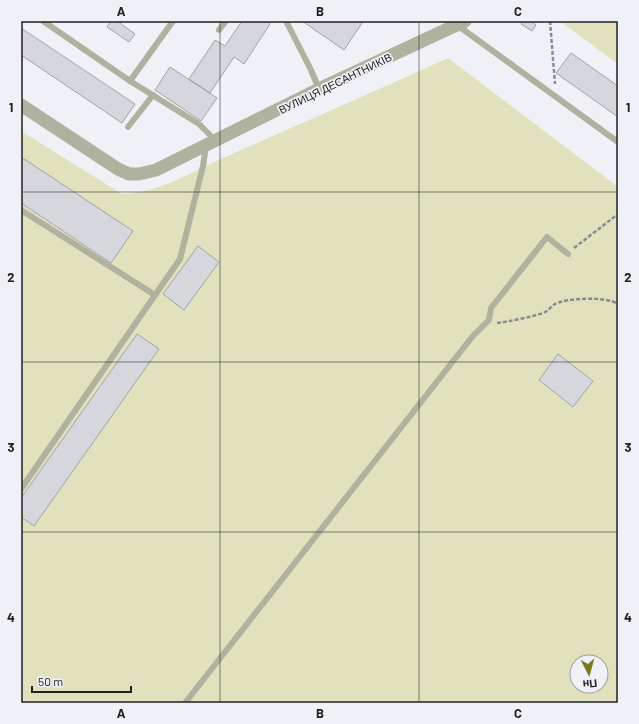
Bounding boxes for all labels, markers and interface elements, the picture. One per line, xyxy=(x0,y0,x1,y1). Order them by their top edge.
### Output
text: A xyxy=(117,3,126,19)
text: B xyxy=(316,3,324,19)
text: C xyxy=(514,3,522,19)
street label: ВУЛИЦЯ ДЕСАНТНИКІВ xyxy=(276,50,394,116)
text: 1 xyxy=(9,99,13,115)
text: 1 xyxy=(626,99,630,115)
text: 2 xyxy=(7,269,15,285)
text: 2 xyxy=(624,269,632,285)
text: 3 xyxy=(7,439,15,455)
text: 3 xyxy=(624,439,632,455)
text: 4 xyxy=(7,609,15,625)
text: 4 xyxy=(624,609,632,625)
north arrow xyxy=(569,654,609,694)
scale bar xyxy=(32,668,131,694)
text: 50 m xyxy=(38,674,63,688)
text: Пн xyxy=(582,677,598,692)
text: A xyxy=(117,705,126,721)
text: B xyxy=(316,705,324,721)
text: C xyxy=(514,705,522,721)

